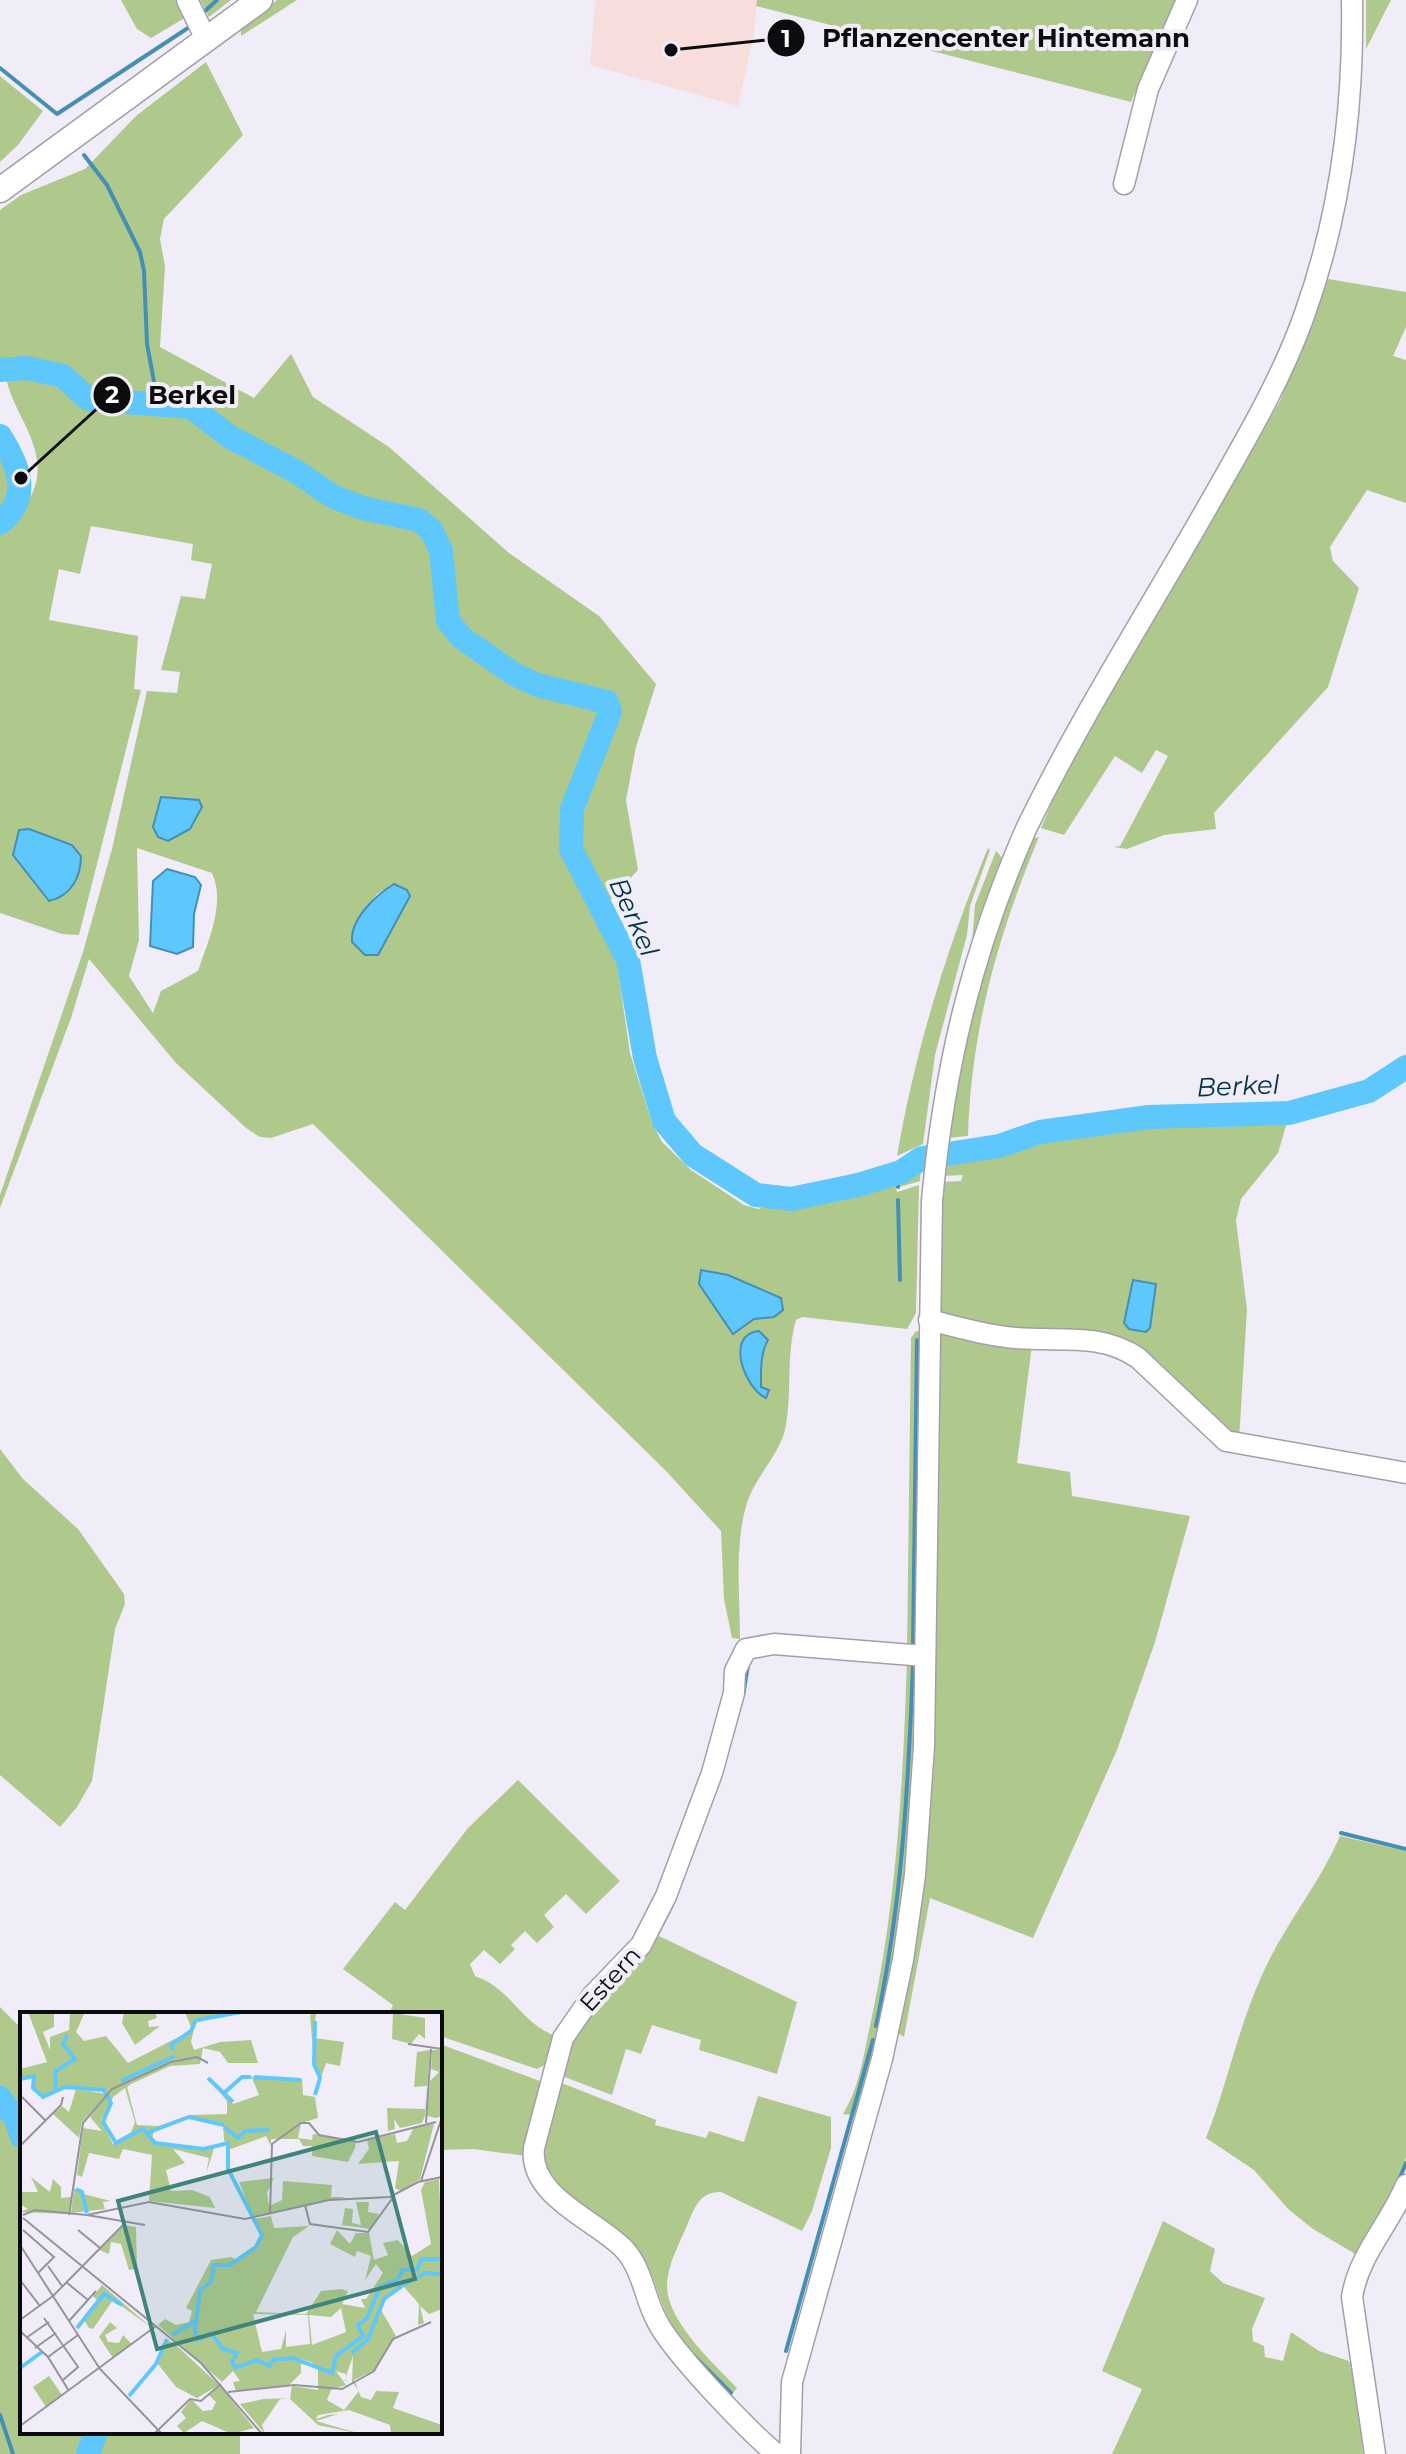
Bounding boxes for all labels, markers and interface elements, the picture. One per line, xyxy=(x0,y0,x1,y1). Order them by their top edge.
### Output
callout: Pflanzencenter Hintemann xyxy=(766,13,1206,63)
text: Pflanzencenter Hintemann xyxy=(822,22,1190,54)
text: 1 xyxy=(781,24,791,53)
callout: Berkel xyxy=(92,370,252,420)
text: Berkel xyxy=(148,379,236,411)
text: 2 xyxy=(105,380,119,409)
water label: Berkel xyxy=(602,873,666,961)
water label: Berkel xyxy=(1196,1069,1280,1103)
street label: Estern xyxy=(573,1941,647,2017)
inset map xyxy=(20,2012,442,2434)

